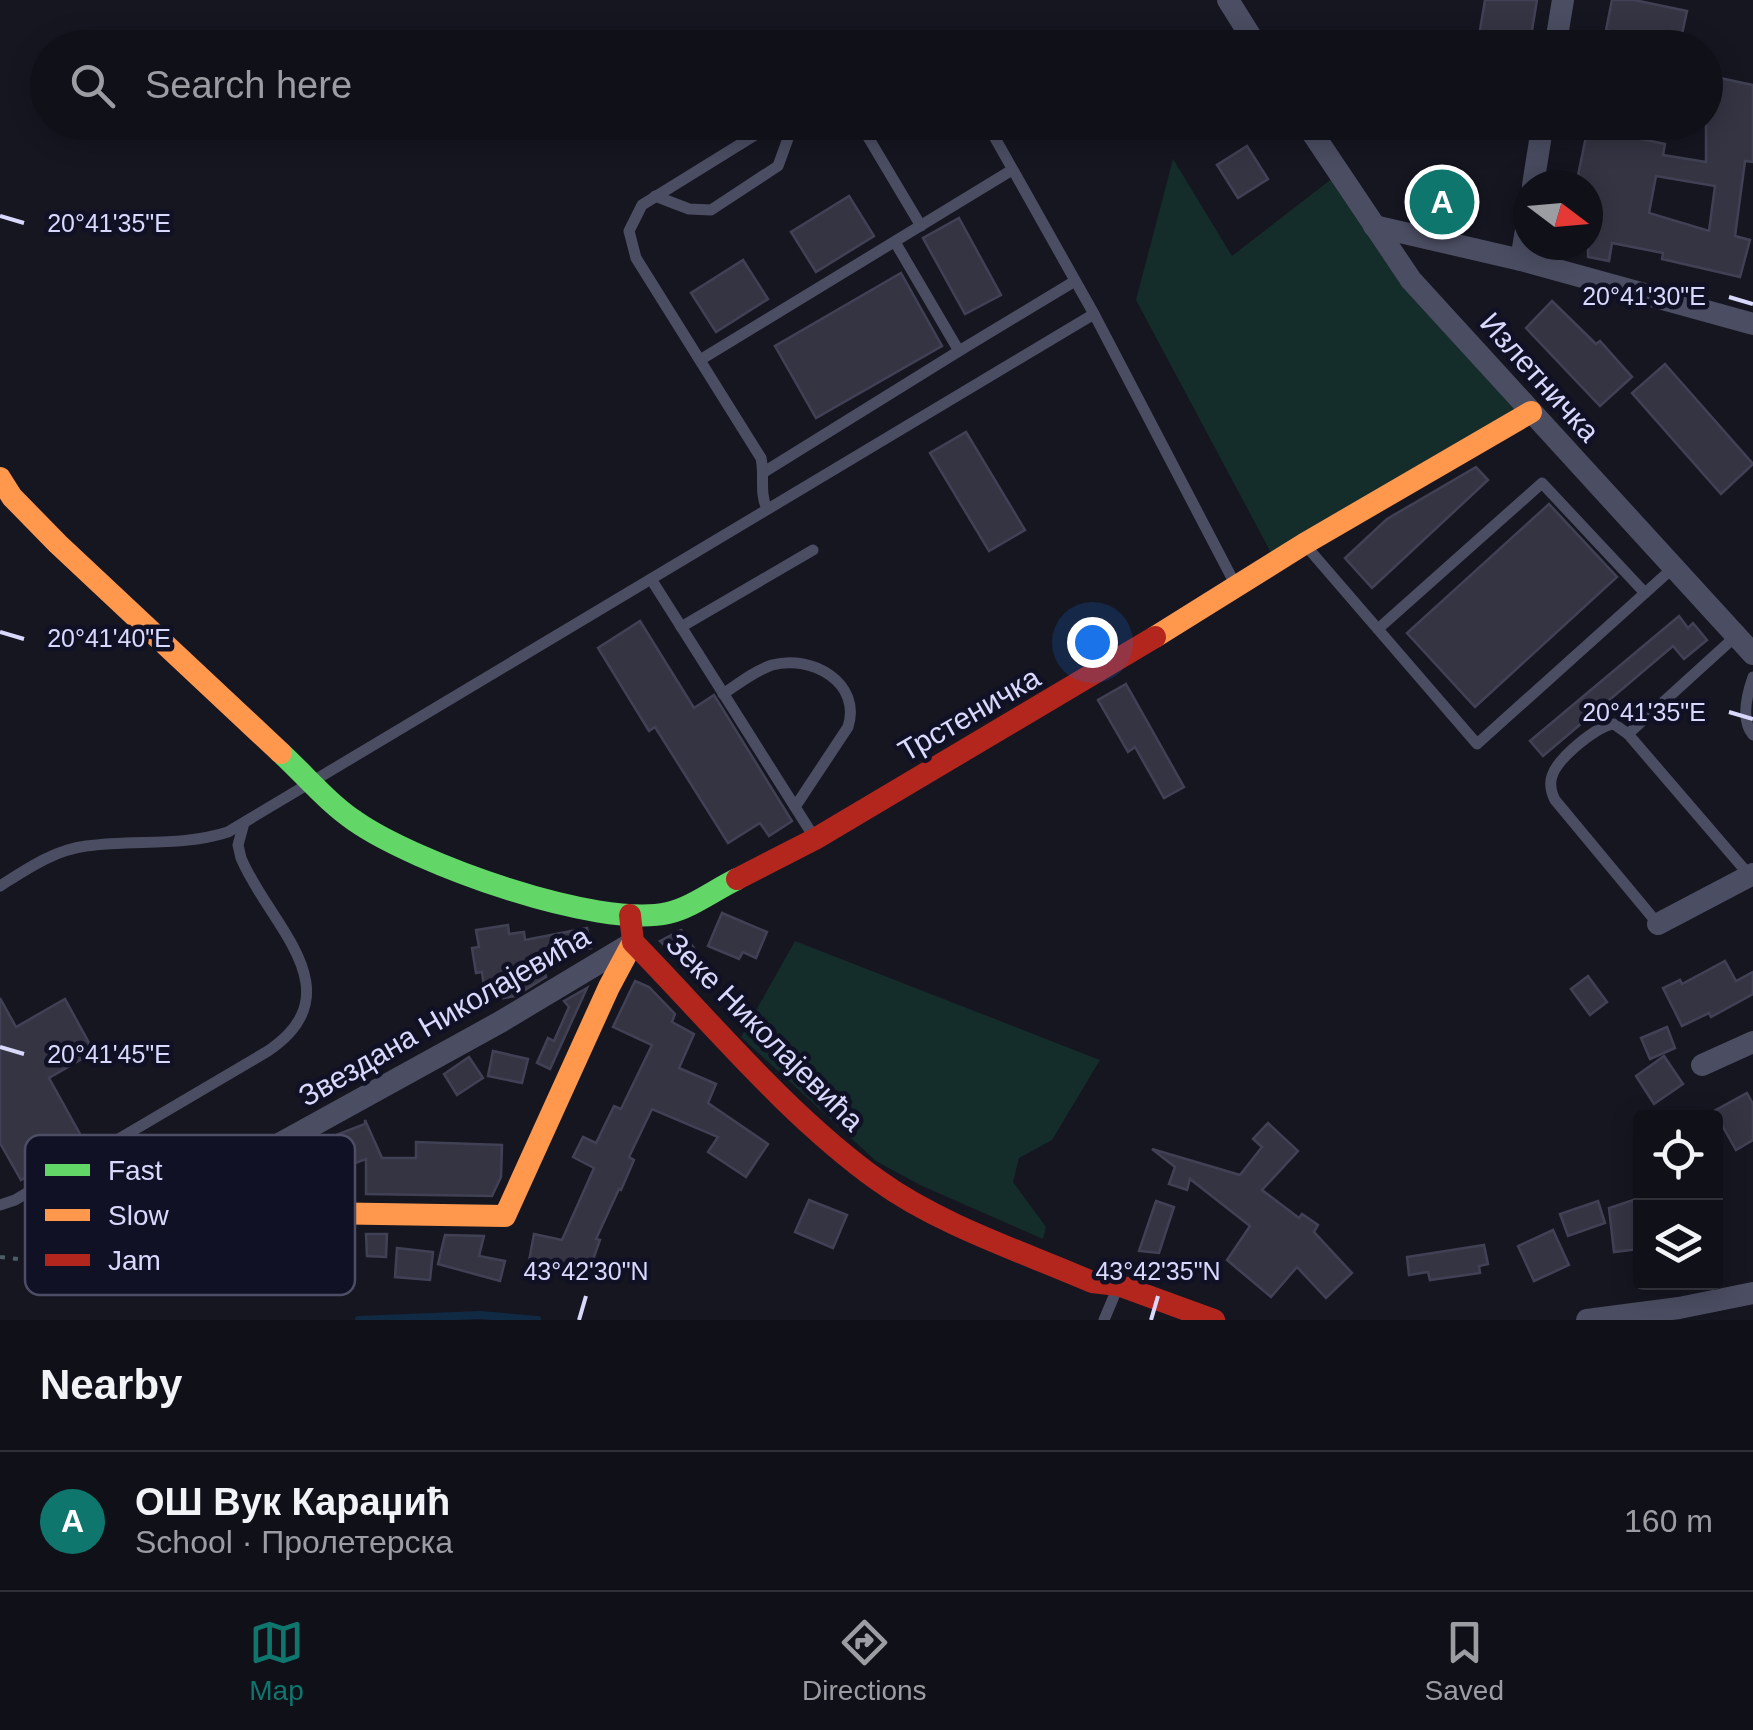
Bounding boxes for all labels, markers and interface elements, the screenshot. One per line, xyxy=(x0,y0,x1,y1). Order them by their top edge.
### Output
search box xyxy=(30,30,1723,140)
icon: search xyxy=(65,58,120,113)
text: Search here xyxy=(145,64,352,106)
pin: A xyxy=(1410,164,1474,240)
north arrow xyxy=(1513,170,1603,260)
text: 20°41'35"E xyxy=(47,209,171,237)
text: 20°41'30"E xyxy=(1582,282,1706,310)
street label: Излетничка xyxy=(1474,306,1606,448)
your location xyxy=(1067,617,1118,668)
text: 20°41'40"E xyxy=(47,624,171,652)
street label: Трстеничка xyxy=(892,660,1046,768)
text: 20°41'35"E xyxy=(1582,698,1706,726)
street label: Звездана Николајевића xyxy=(293,919,595,1113)
street label: Зеке Николајевића xyxy=(660,927,871,1138)
text: 20°41'45"E xyxy=(47,1040,171,1068)
map controls xyxy=(1633,1110,1723,1290)
button: locate xyxy=(1633,1110,1723,1200)
legend xyxy=(25,1135,355,1295)
text: Fast xyxy=(108,1155,163,1186)
text: Slow xyxy=(108,1200,169,1231)
button: layers xyxy=(1633,1200,1723,1290)
text: Jam xyxy=(108,1245,161,1276)
text: 43°42'30"N xyxy=(523,1257,649,1285)
text: 43°42'35"N xyxy=(1095,1257,1221,1285)
text: Nearby xyxy=(40,1361,182,1408)
text: ОШ Вук Караџић xyxy=(135,1481,450,1523)
text: A xyxy=(61,1503,84,1539)
text: 160 m xyxy=(1624,1503,1713,1539)
text: School · Пролетерска xyxy=(135,1524,453,1560)
tab: Map xyxy=(249,1615,304,1707)
tab: Directions xyxy=(802,1615,927,1707)
tab: Saved xyxy=(1425,1615,1504,1707)

